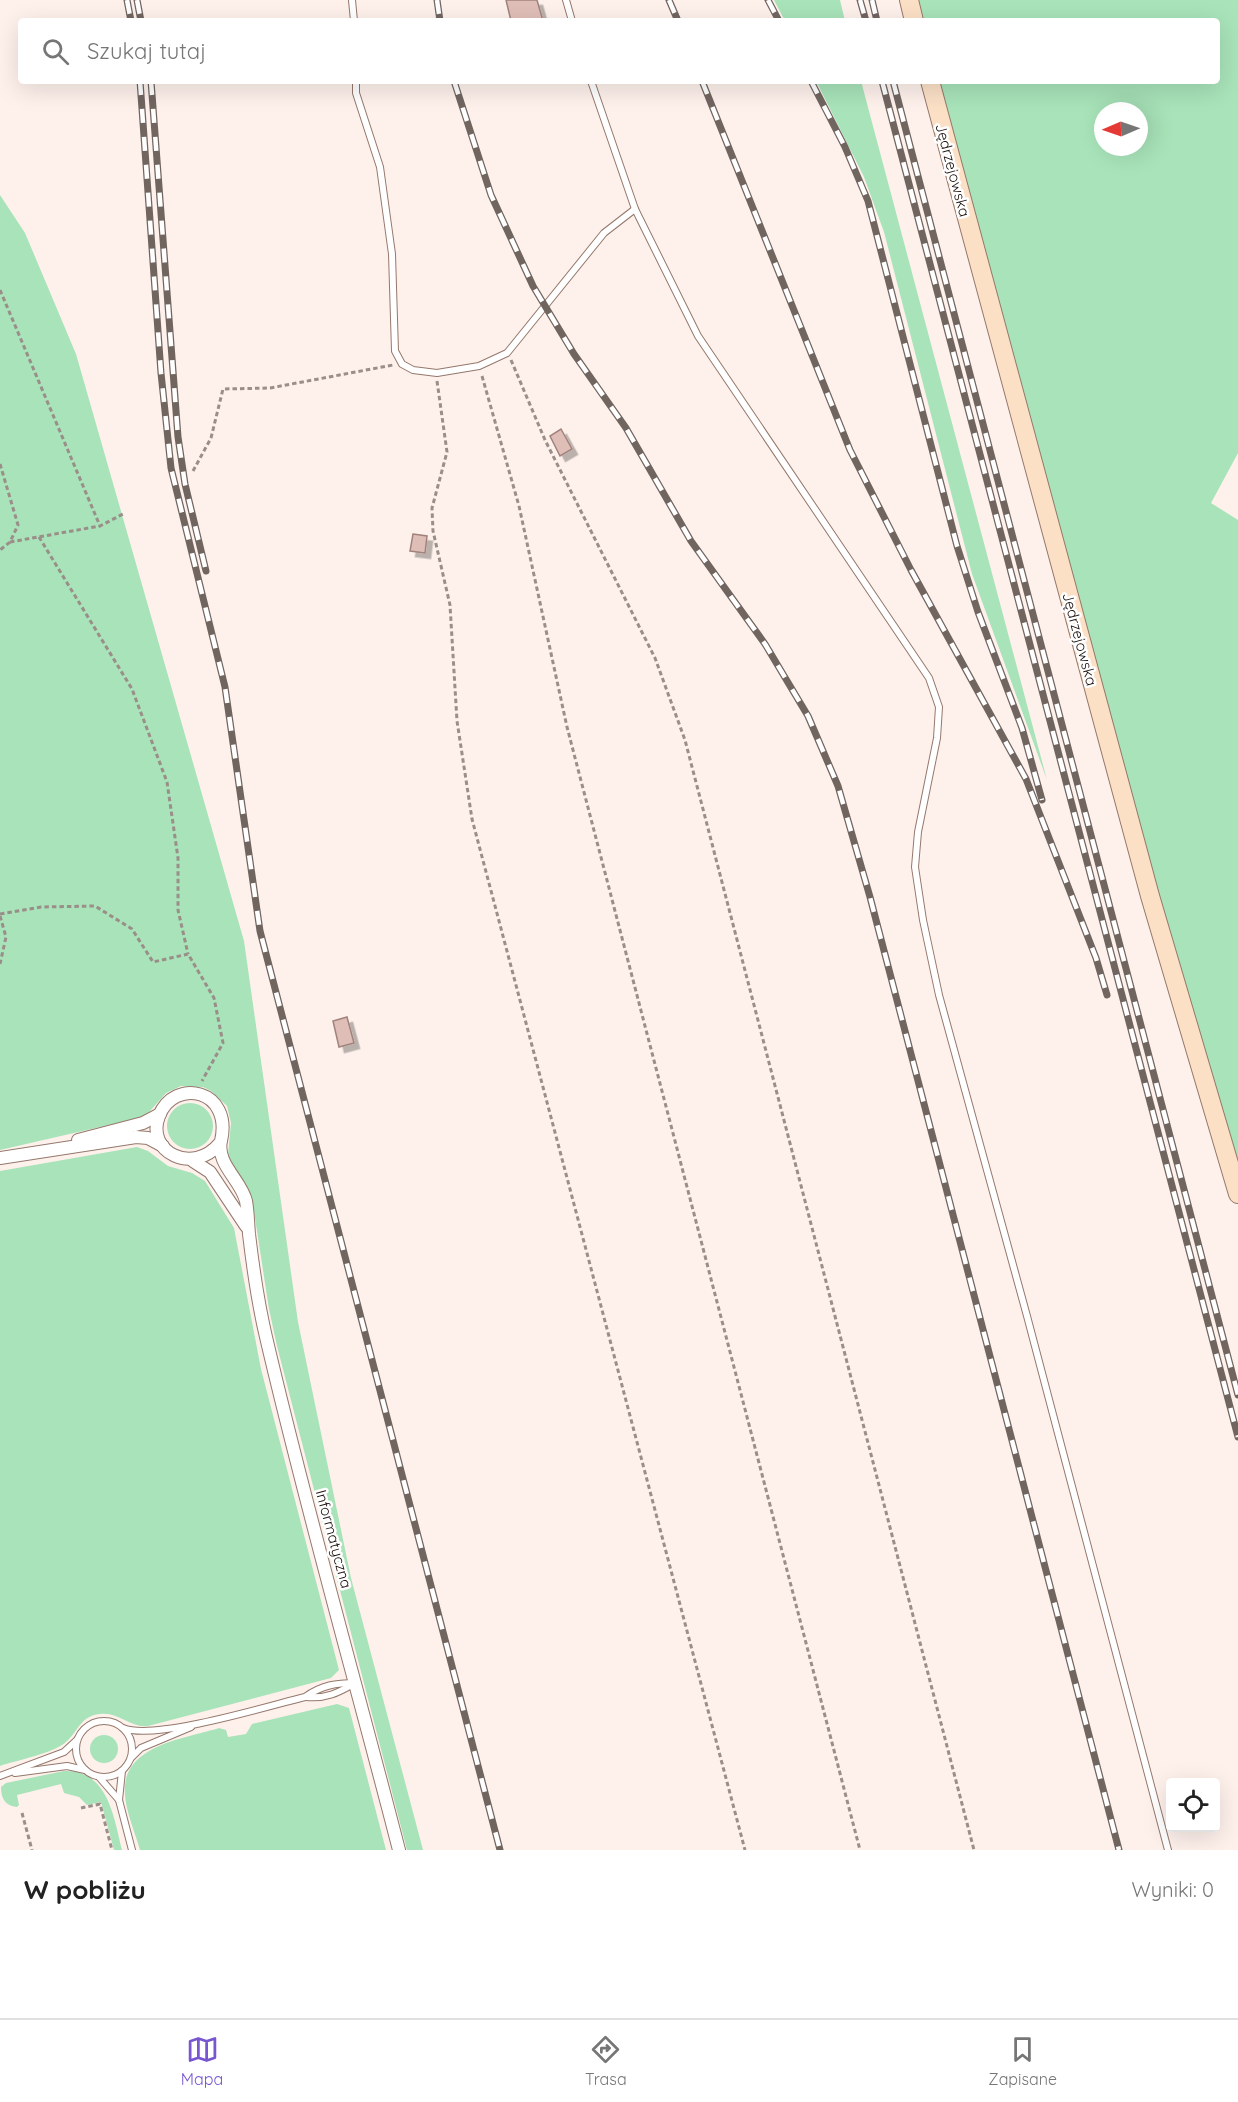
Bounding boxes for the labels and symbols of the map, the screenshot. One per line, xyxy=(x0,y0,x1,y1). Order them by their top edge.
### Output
north arrow xyxy=(1094,102,1148,156)
street label: Jędrzejowska xyxy=(931,121,975,219)
street label: Jędrzejowska xyxy=(1058,590,1102,688)
street label: Informatyczna xyxy=(312,1488,356,1590)

